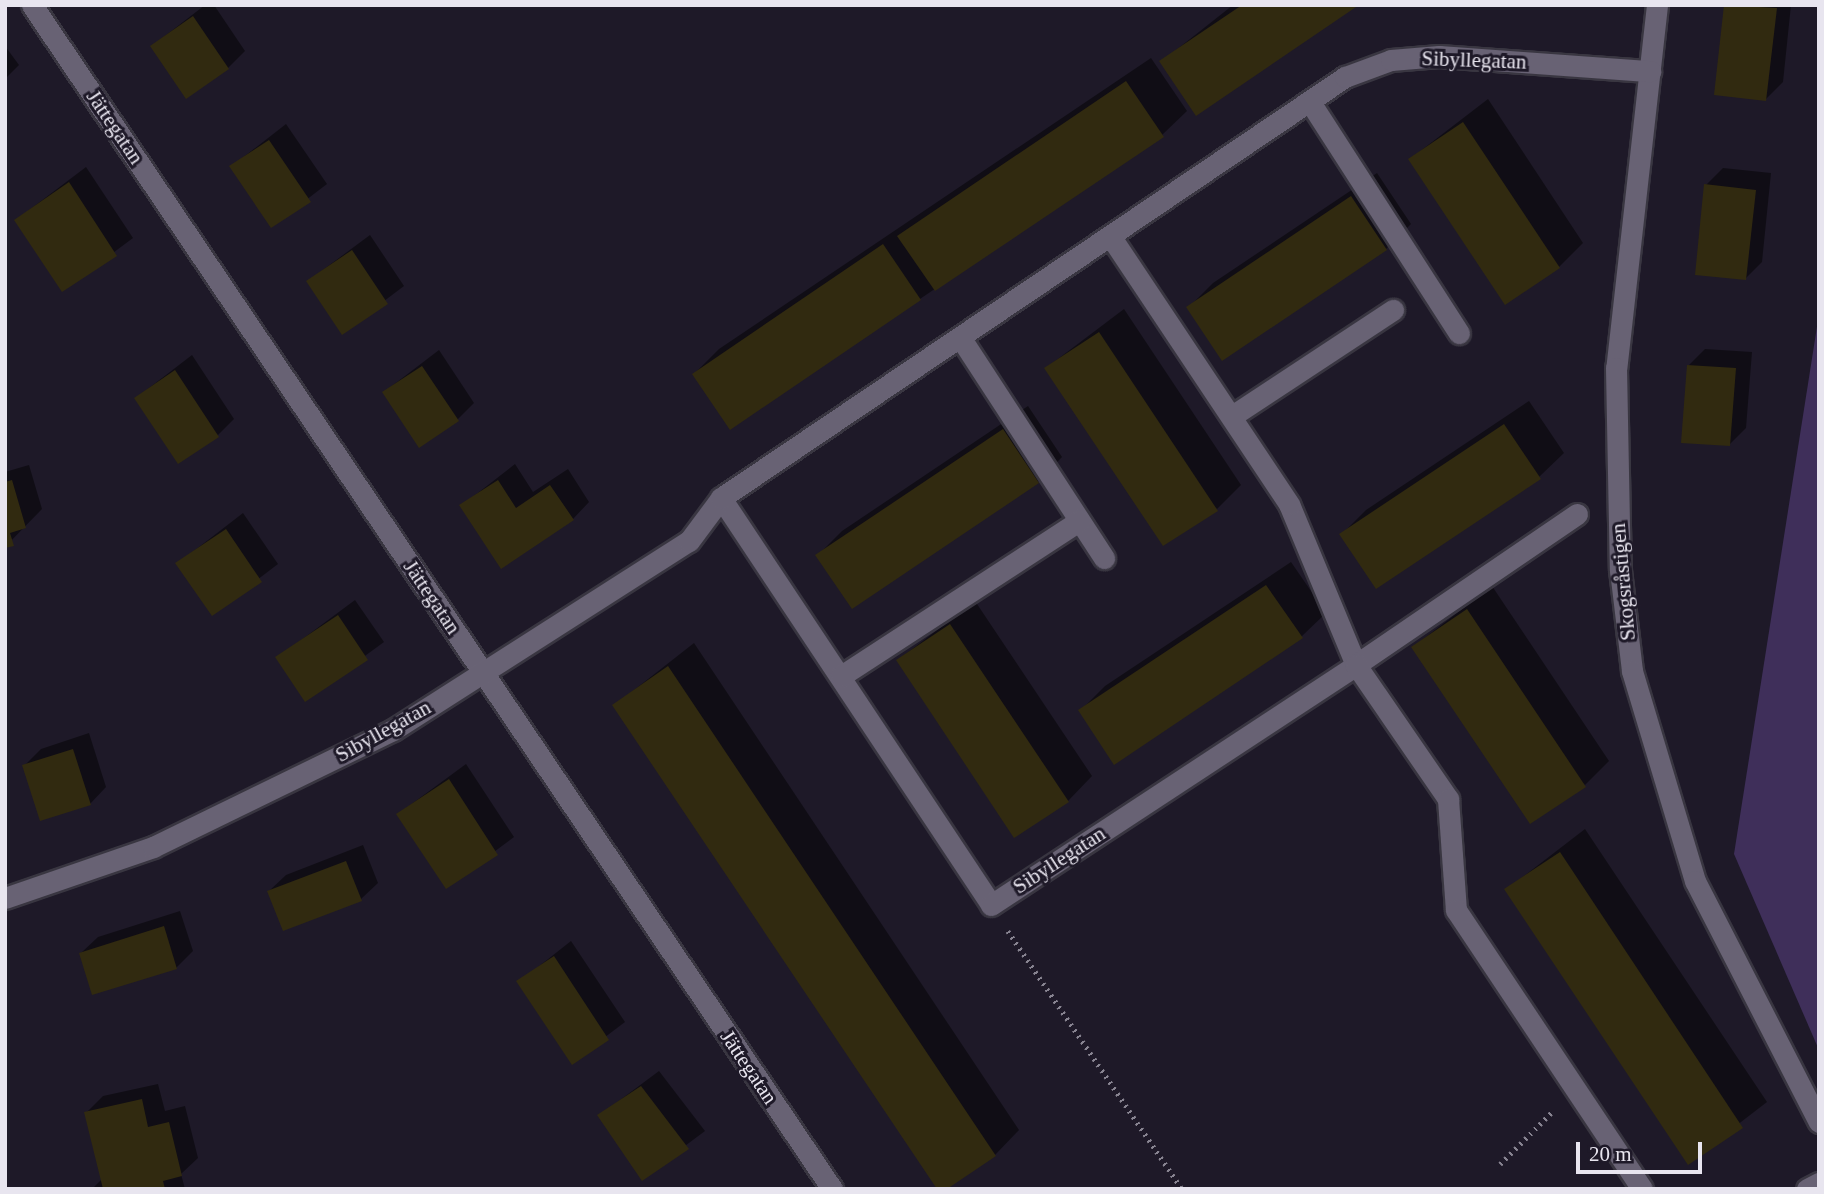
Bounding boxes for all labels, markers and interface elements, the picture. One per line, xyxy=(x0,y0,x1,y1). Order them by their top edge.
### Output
street label: Sibyllegatan xyxy=(1421,46,1527,74)
street label: Jättegatan xyxy=(81,85,149,169)
street label: Skogsråstigen xyxy=(1605,522,1641,642)
street label: Jättegatan xyxy=(398,555,466,639)
street label: Sibyllegatan xyxy=(331,695,435,767)
street label: Sibyllegatan xyxy=(1008,821,1110,899)
street label: Jättegatan xyxy=(715,1025,783,1109)
scale bar xyxy=(1579,1128,1705,1172)
text: 20 m xyxy=(1589,1142,1632,1166)

